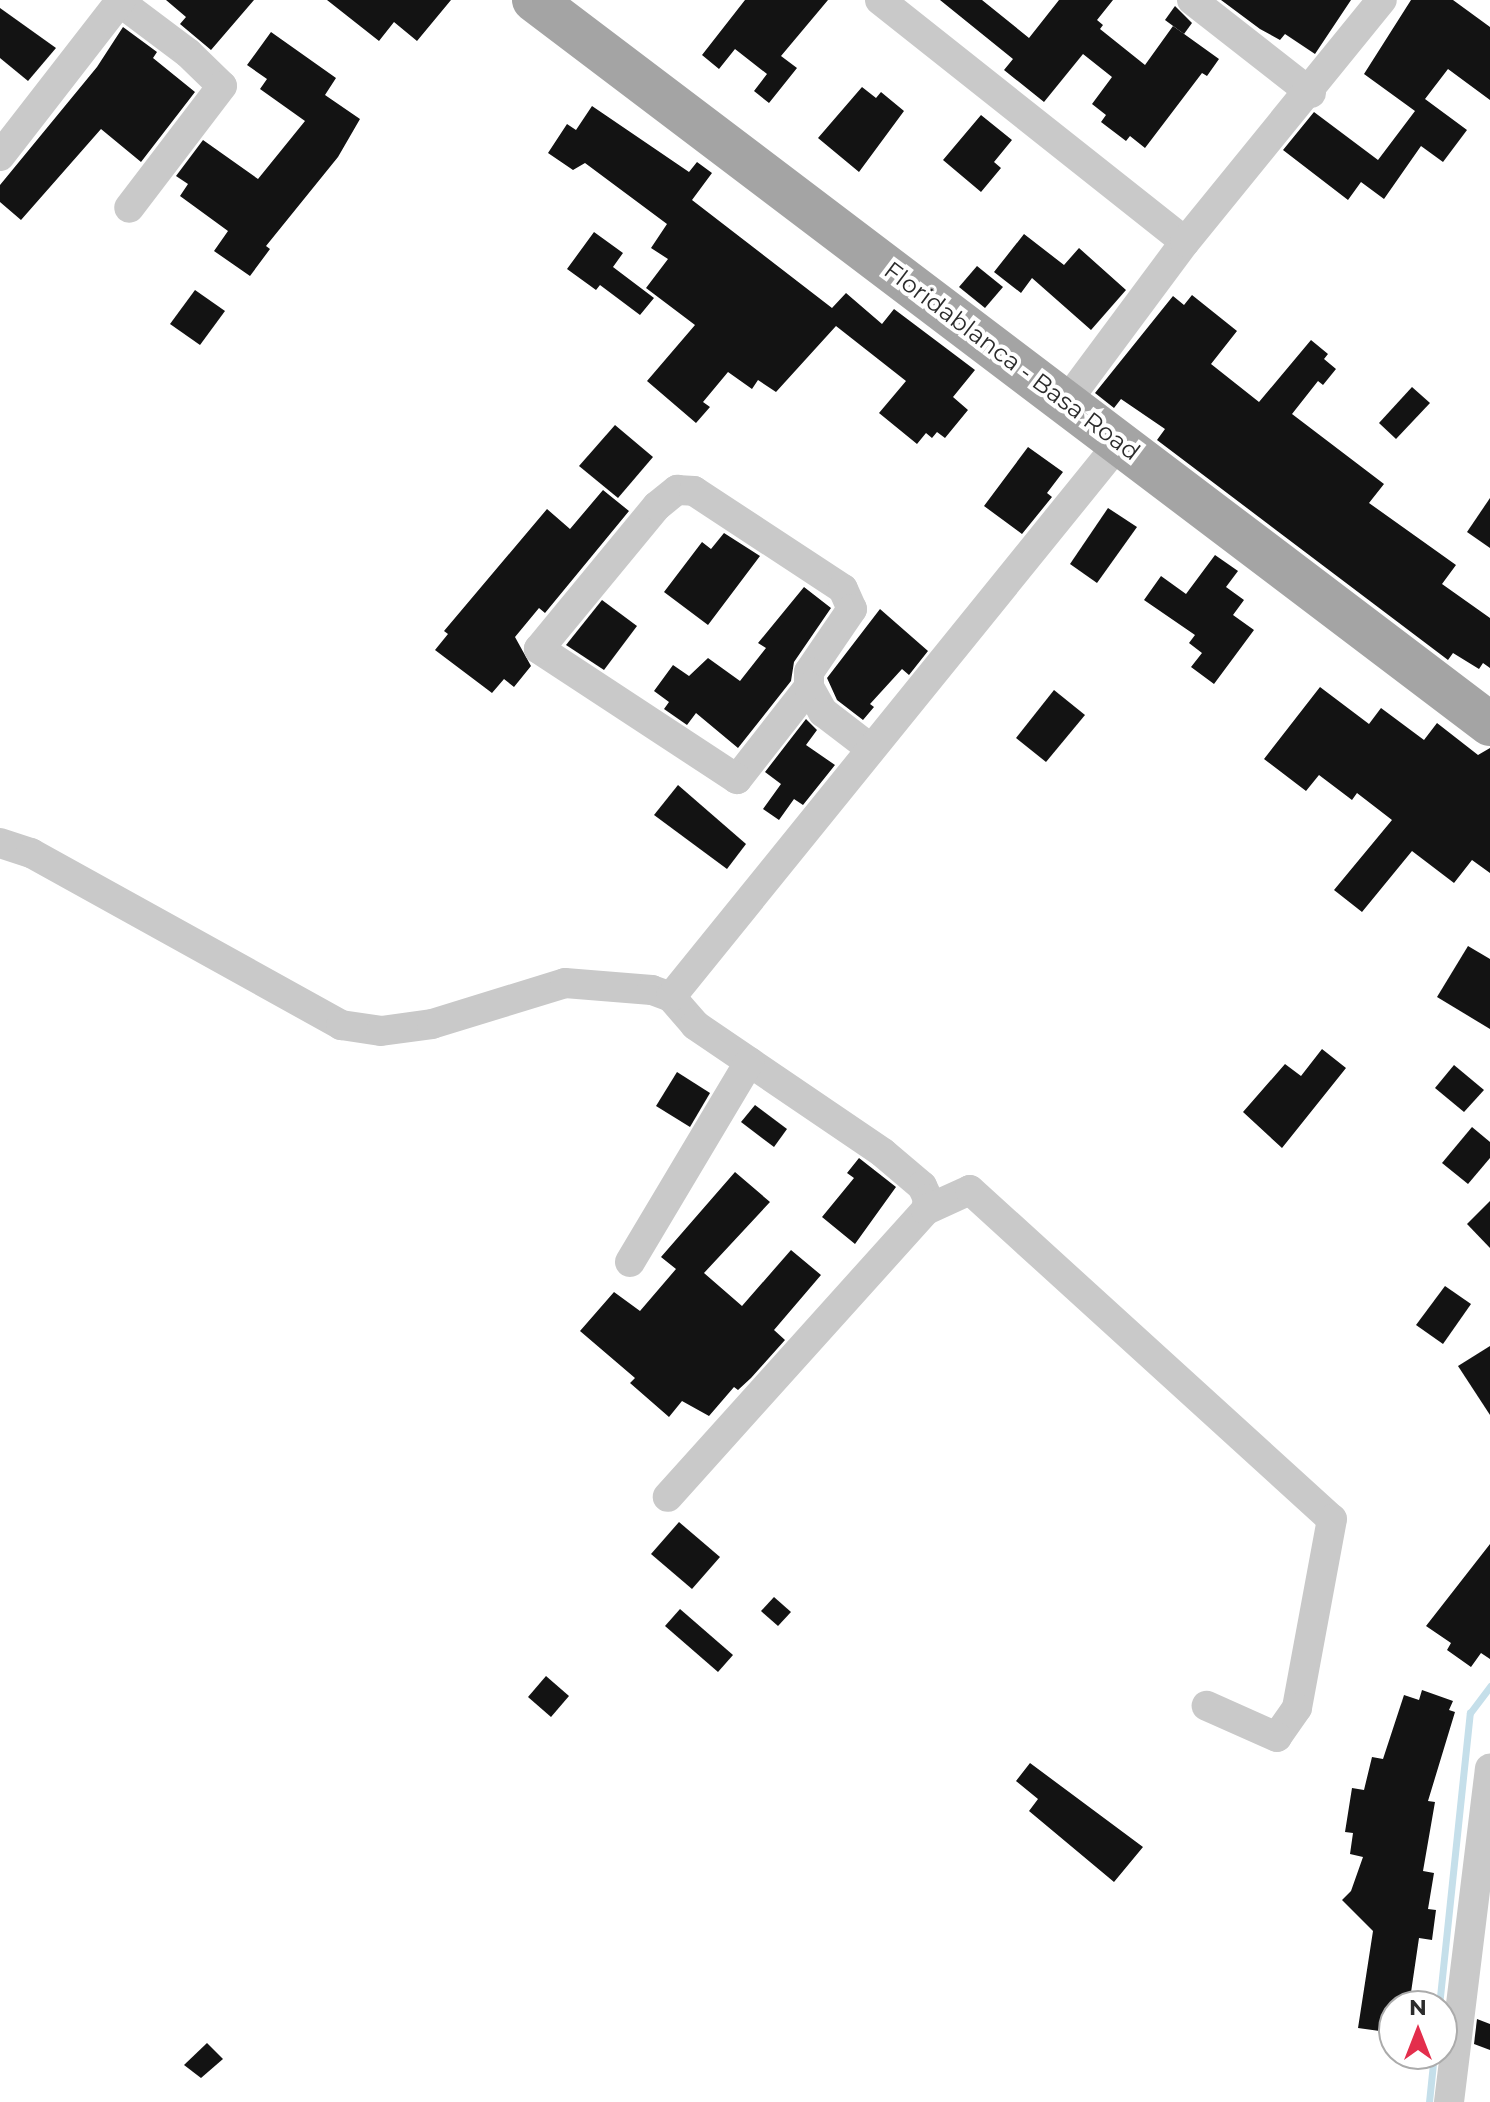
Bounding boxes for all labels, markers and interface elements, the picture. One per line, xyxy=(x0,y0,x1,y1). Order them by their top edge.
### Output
street label: Floridablanca - Basa Road xyxy=(878,255,1146,467)
north arrow xyxy=(1378,1990,1458,2070)
text: N xyxy=(1409,1994,1427,2021)

